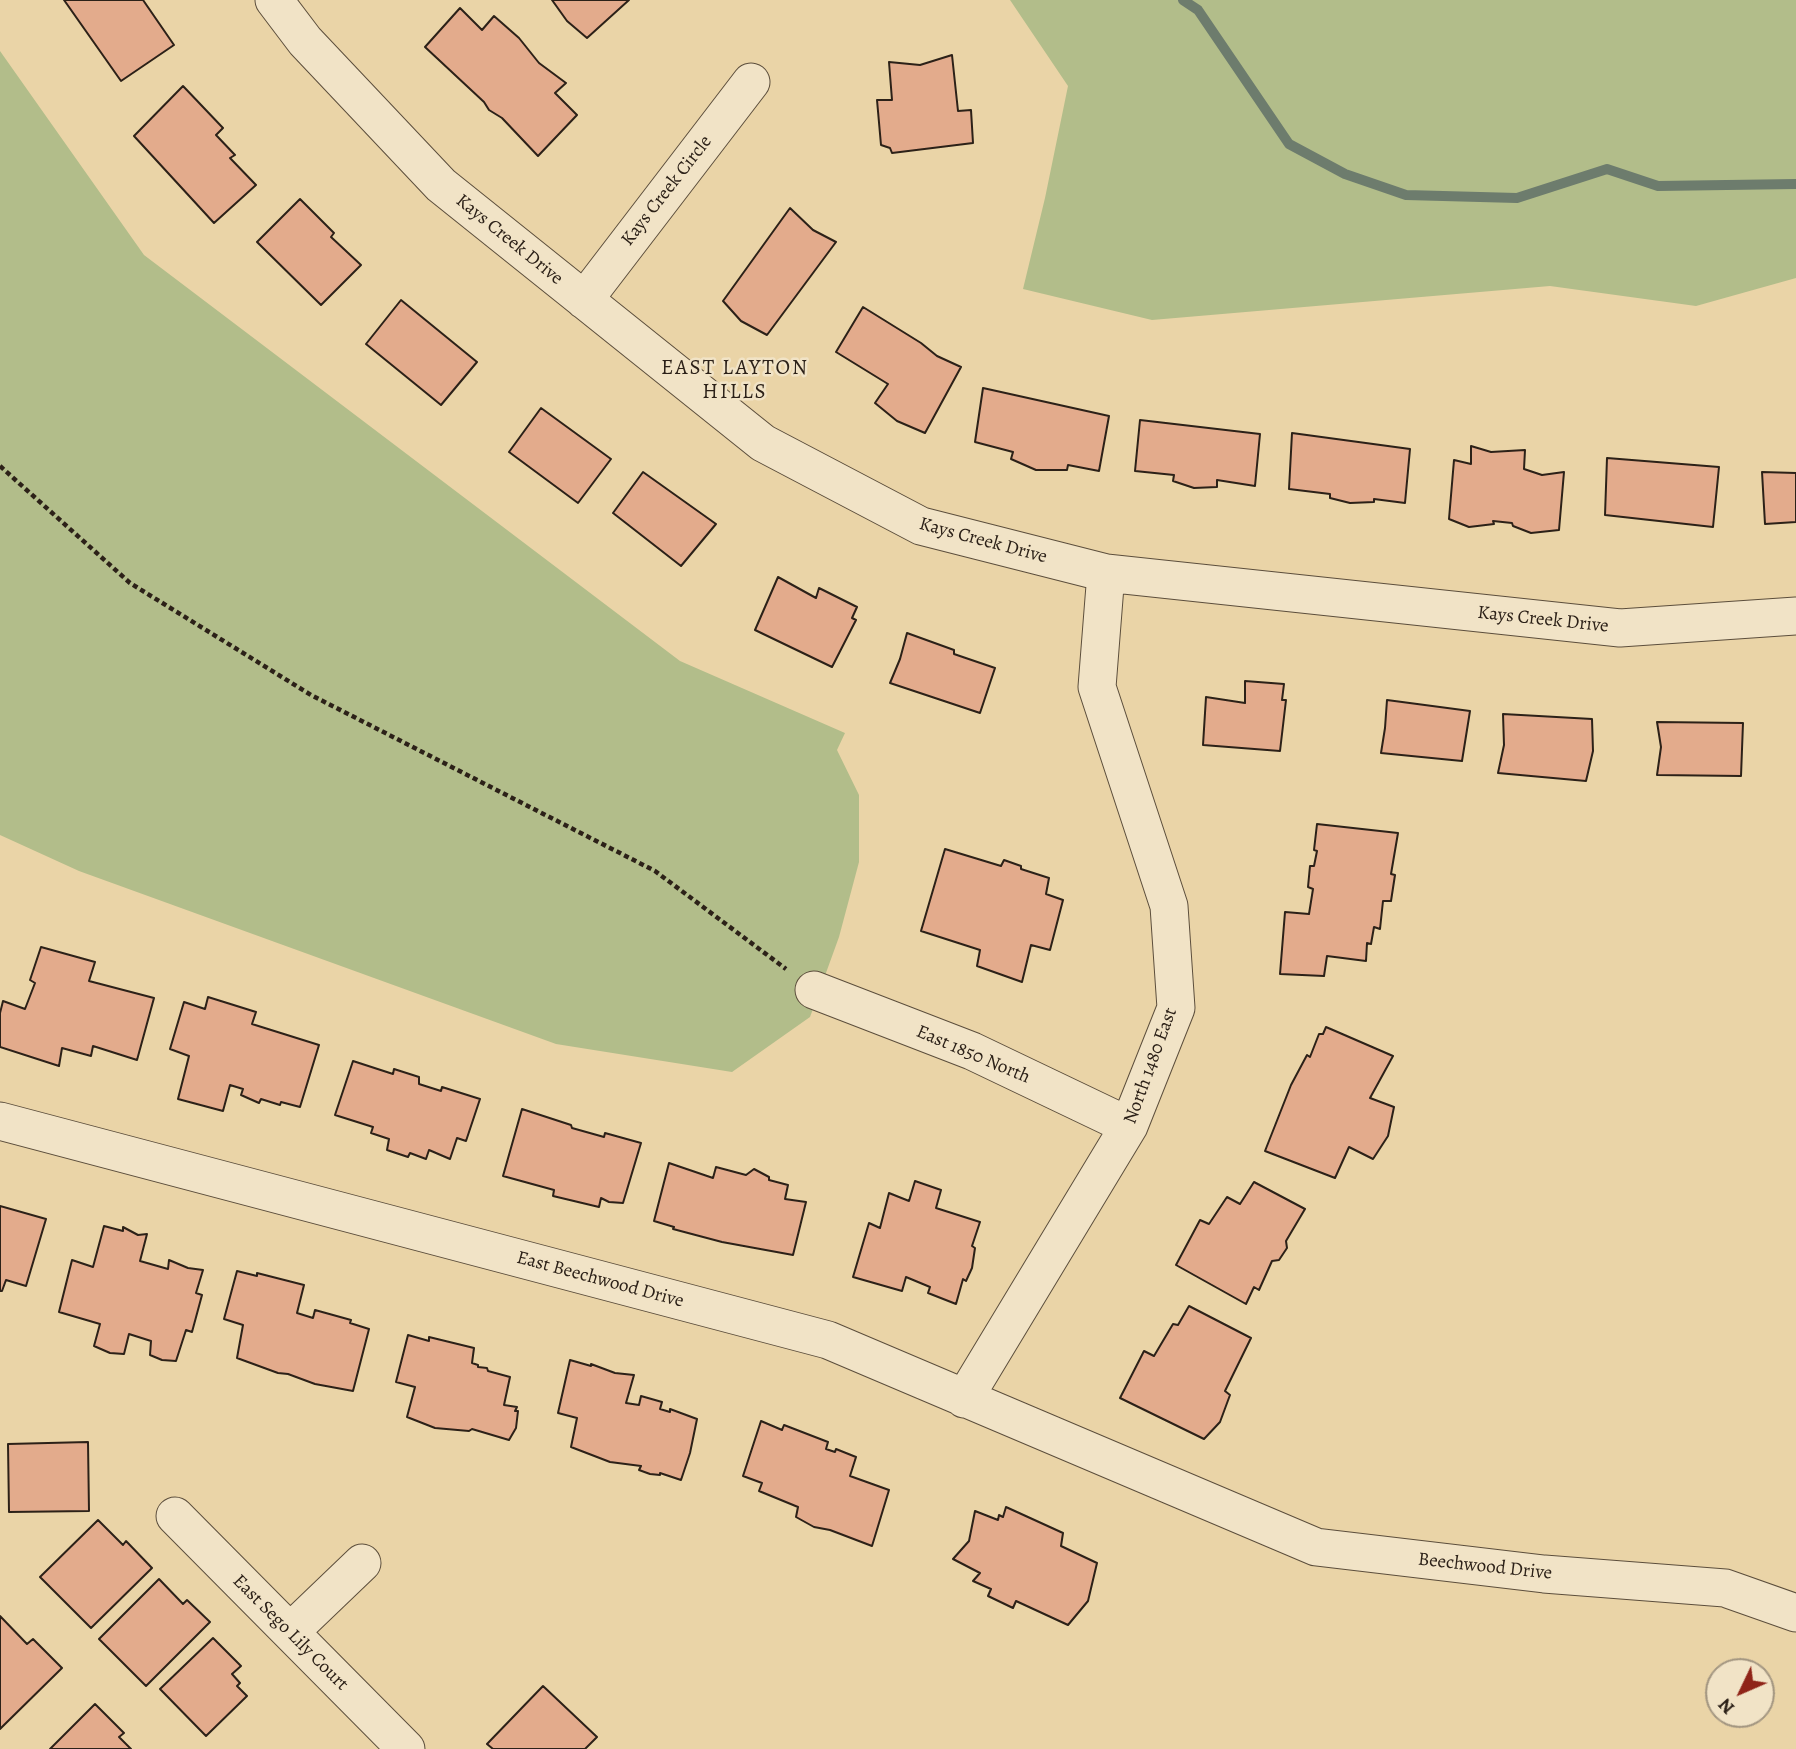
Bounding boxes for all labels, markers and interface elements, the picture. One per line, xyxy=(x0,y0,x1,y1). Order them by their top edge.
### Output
street label: Kays Creek Circle xyxy=(617,131,717,251)
street label: Kays Creek Drive xyxy=(451,190,567,290)
district label: EAST LAYTON HILLS xyxy=(662,356,808,406)
street label: Kays Creek Drive xyxy=(916,513,1050,569)
street label: Kays Creek Drive xyxy=(1476,602,1610,638)
street label: North 1480 East xyxy=(1119,1005,1183,1127)
street label: East 1850 North xyxy=(913,1021,1033,1089)
street label: East Beechwood Drive xyxy=(514,1247,686,1313)
street label: Beechwood Drive xyxy=(1417,1549,1553,1585)
street label: East Sego Lily Court xyxy=(227,1570,353,1696)
north arrow xyxy=(1705,1658,1775,1728)
text: N xyxy=(1712,1692,1740,1720)

